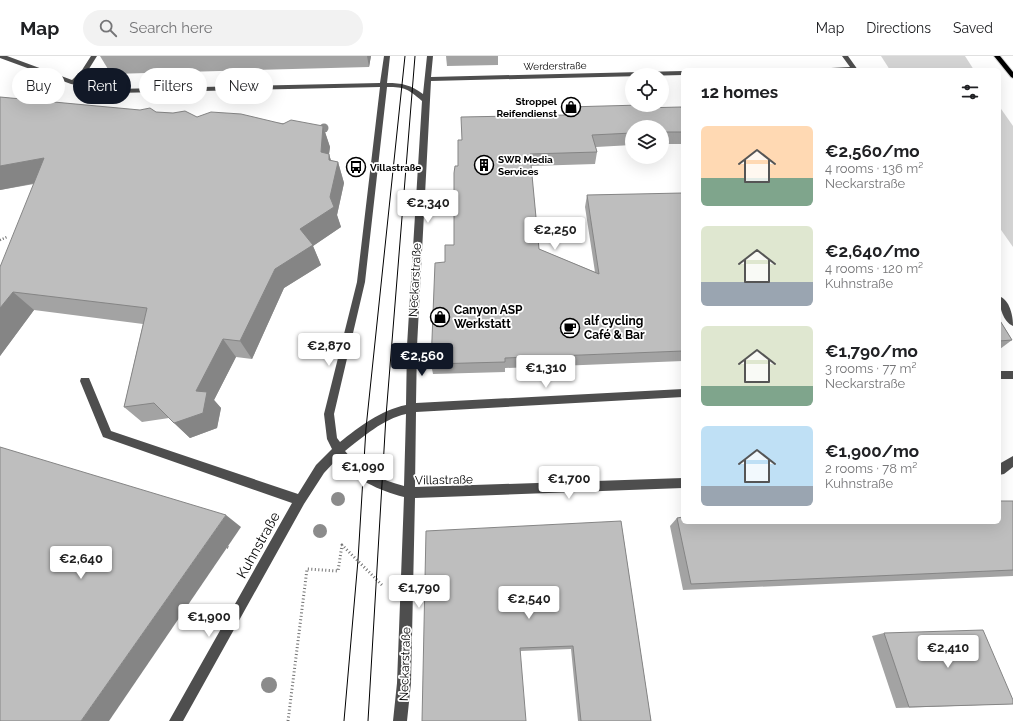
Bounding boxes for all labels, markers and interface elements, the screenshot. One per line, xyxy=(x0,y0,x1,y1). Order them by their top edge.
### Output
search box xyxy=(83,10,363,46)
text: Map xyxy=(20,17,59,39)
icon: search xyxy=(97,17,119,39)
text: Search here xyxy=(129,19,213,37)
text: Map xyxy=(816,20,844,36)
text: Directions xyxy=(866,20,931,36)
text: Saved xyxy=(953,20,993,36)
street label: Werderstraße xyxy=(523,60,587,72)
chip: Buy xyxy=(12,68,65,104)
chip: Rent xyxy=(73,68,131,104)
chip: Filters xyxy=(139,68,207,104)
chip: New xyxy=(215,68,273,104)
map controls xyxy=(625,68,669,164)
button: locate xyxy=(625,68,669,112)
icon: filters xyxy=(959,81,981,103)
text: 12 homes xyxy=(701,82,778,102)
place label: Stroppel Reifendienst xyxy=(497,96,558,119)
shop icon: Stroppel Reifendienst xyxy=(560,96,582,118)
button: layers xyxy=(625,120,669,164)
text: €2,560/mo xyxy=(825,141,920,161)
icon: home xyxy=(733,142,781,190)
building icon: SWR Media Services xyxy=(473,154,495,176)
place label: SWR Media Services xyxy=(498,154,553,177)
bus stop icon: Villastraße xyxy=(345,156,367,178)
text: 4 rooms · 136 m² xyxy=(825,161,923,176)
place label: Villastraße xyxy=(370,162,421,173)
text: Neckarstraße xyxy=(825,176,905,191)
pin: €2,340 xyxy=(395,190,461,224)
text: €2,340 xyxy=(406,195,450,210)
pin: €2,250 xyxy=(522,217,588,251)
text: €2,250 xyxy=(533,222,577,237)
text: €2,640/mo xyxy=(825,241,920,261)
icon: home xyxy=(733,242,781,290)
street label: Neckarstraße xyxy=(406,243,424,317)
text: 4 rooms · 120 m² xyxy=(825,261,923,276)
text: Kuhnstraße xyxy=(825,276,893,291)
place label: Canyon ASP Werkstatt xyxy=(454,303,523,331)
shop icon: Canyon ASP Werkstatt xyxy=(429,306,451,328)
place label: alf cycling Café & Bar xyxy=(584,314,645,342)
cafe icon: alf cycling Café & Bar xyxy=(559,317,581,339)
pin: €2,870 xyxy=(296,333,362,367)
text: €2,870 xyxy=(307,338,351,353)
text: €1,790/mo xyxy=(825,341,918,361)
icon: home xyxy=(733,342,781,390)
pin: €2,560 xyxy=(389,343,455,377)
text: €2,560 xyxy=(400,348,444,363)
pin: €1,310 xyxy=(513,355,579,389)
text: €1,310 xyxy=(525,360,567,375)
text: 3 rooms · 77 m² xyxy=(825,361,917,376)
text: Neckarstraße xyxy=(825,376,905,391)
text: €1,900/mo xyxy=(825,441,919,461)
icon: home xyxy=(733,442,781,490)
pin: €1,090 xyxy=(330,454,396,488)
text: €1,090 xyxy=(341,459,385,474)
text: 2 rooms · 78 m² xyxy=(825,461,917,476)
pin: €1,700 xyxy=(536,466,602,500)
text: €1,700 xyxy=(548,471,590,486)
street label: Villastraße xyxy=(415,472,473,488)
text: Kuhnstraße xyxy=(825,476,893,491)
street label: Kuhnstraße xyxy=(233,509,283,581)
pin: €2,640 xyxy=(48,546,114,580)
text: €2,640 xyxy=(59,551,103,566)
pin: €1,790 xyxy=(386,575,452,609)
text: €1,790 xyxy=(398,580,440,595)
pin: €2,540 xyxy=(496,586,562,620)
text: €2,540 xyxy=(507,591,551,606)
pin: €1,900 xyxy=(176,604,242,638)
text: €1,900 xyxy=(187,609,231,624)
street label: Neckarstraße xyxy=(397,627,413,701)
pin: €2,410 xyxy=(915,635,981,669)
text: €2,410 xyxy=(927,640,969,655)

